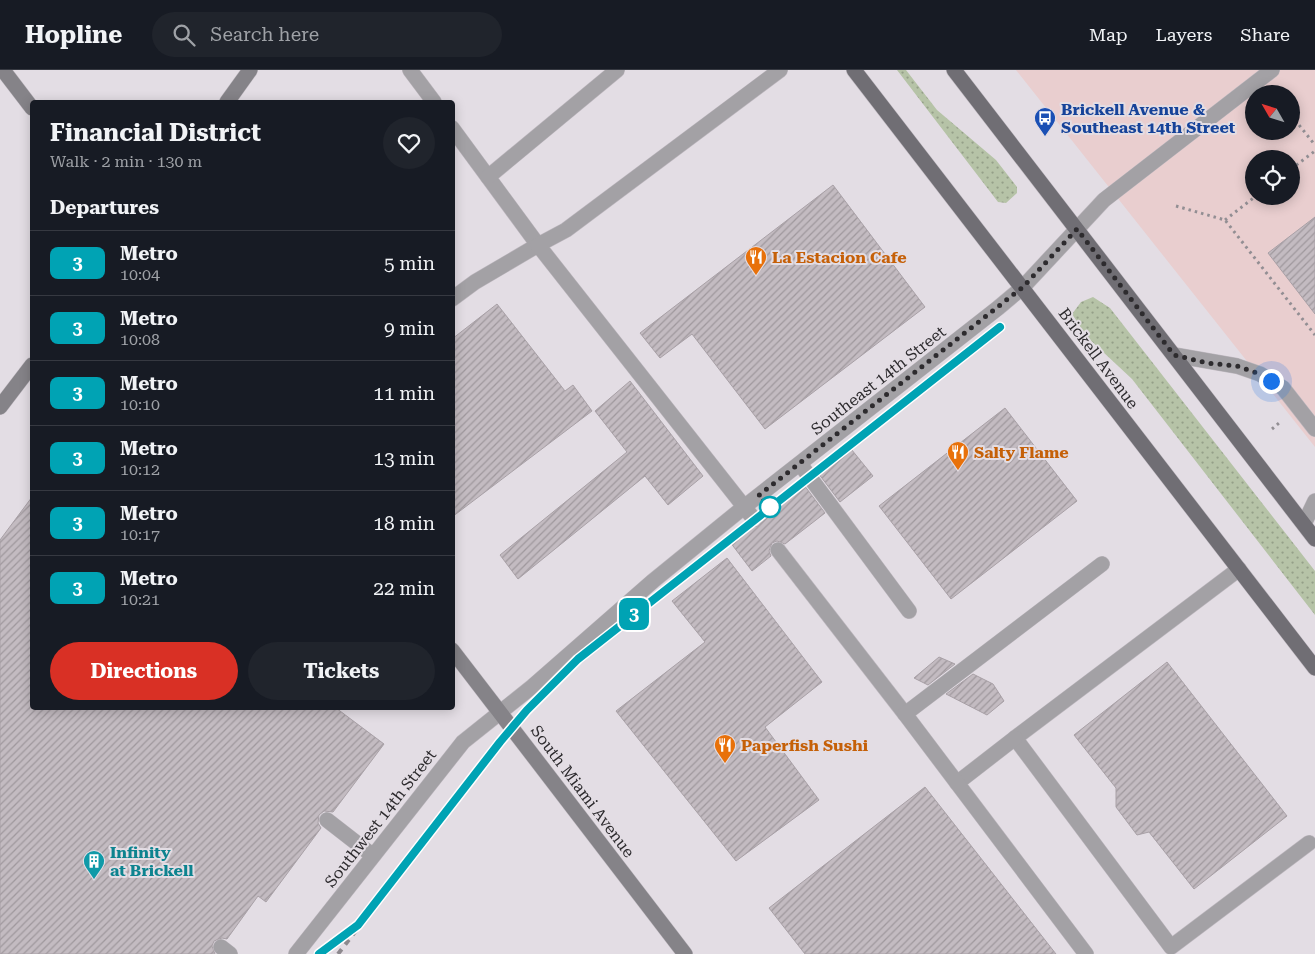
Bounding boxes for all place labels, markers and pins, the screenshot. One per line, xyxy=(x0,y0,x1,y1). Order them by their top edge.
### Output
place label: Brickell Avenue & Southeast 14th Street xyxy=(1061,100,1236,137)
bus stop icon: Brickell Avenue & Southeast 14th Street xyxy=(1033,106,1057,137)
restaurant icon: La Estacion Cafe xyxy=(744,245,768,276)
place label: La Estacion Cafe xyxy=(772,248,907,267)
restaurant icon: Salty Flame xyxy=(946,440,970,471)
place label: Salty Flame xyxy=(974,443,1069,462)
unlabelled marker xyxy=(759,496,781,518)
restaurant icon: Paperfish Sushi xyxy=(713,733,737,764)
place label: Paperfish Sushi xyxy=(741,736,869,755)
place label: Infinity at Brickell xyxy=(110,843,194,880)
building icon: Infinity at Brickell xyxy=(82,849,106,880)

